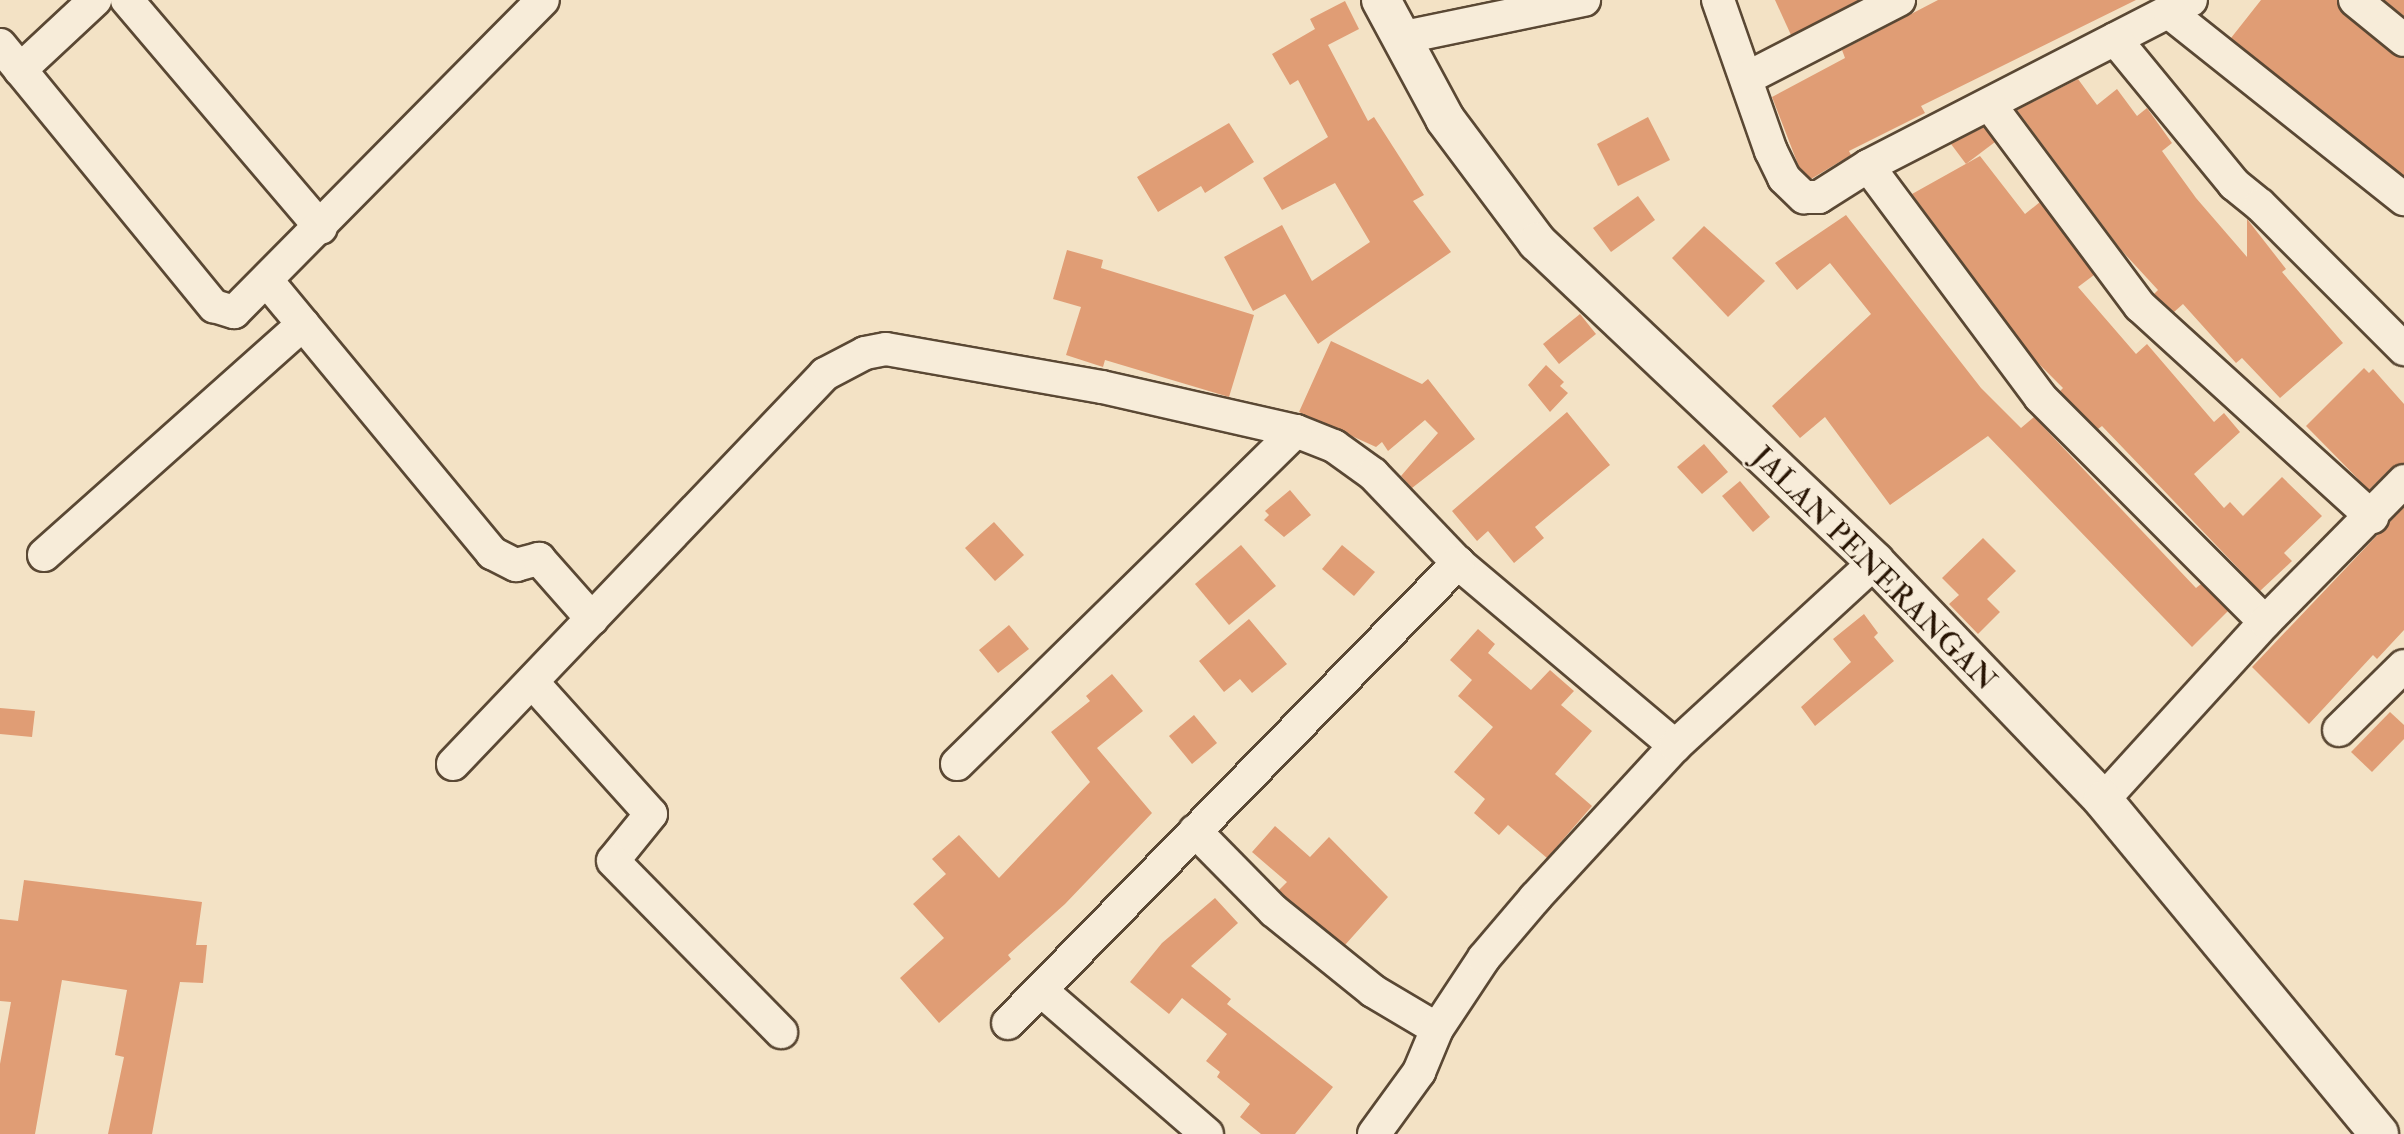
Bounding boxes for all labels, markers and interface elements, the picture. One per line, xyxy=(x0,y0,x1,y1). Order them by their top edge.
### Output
street label: JALAN PENERANGAN xyxy=(1744,439,2004,699)

